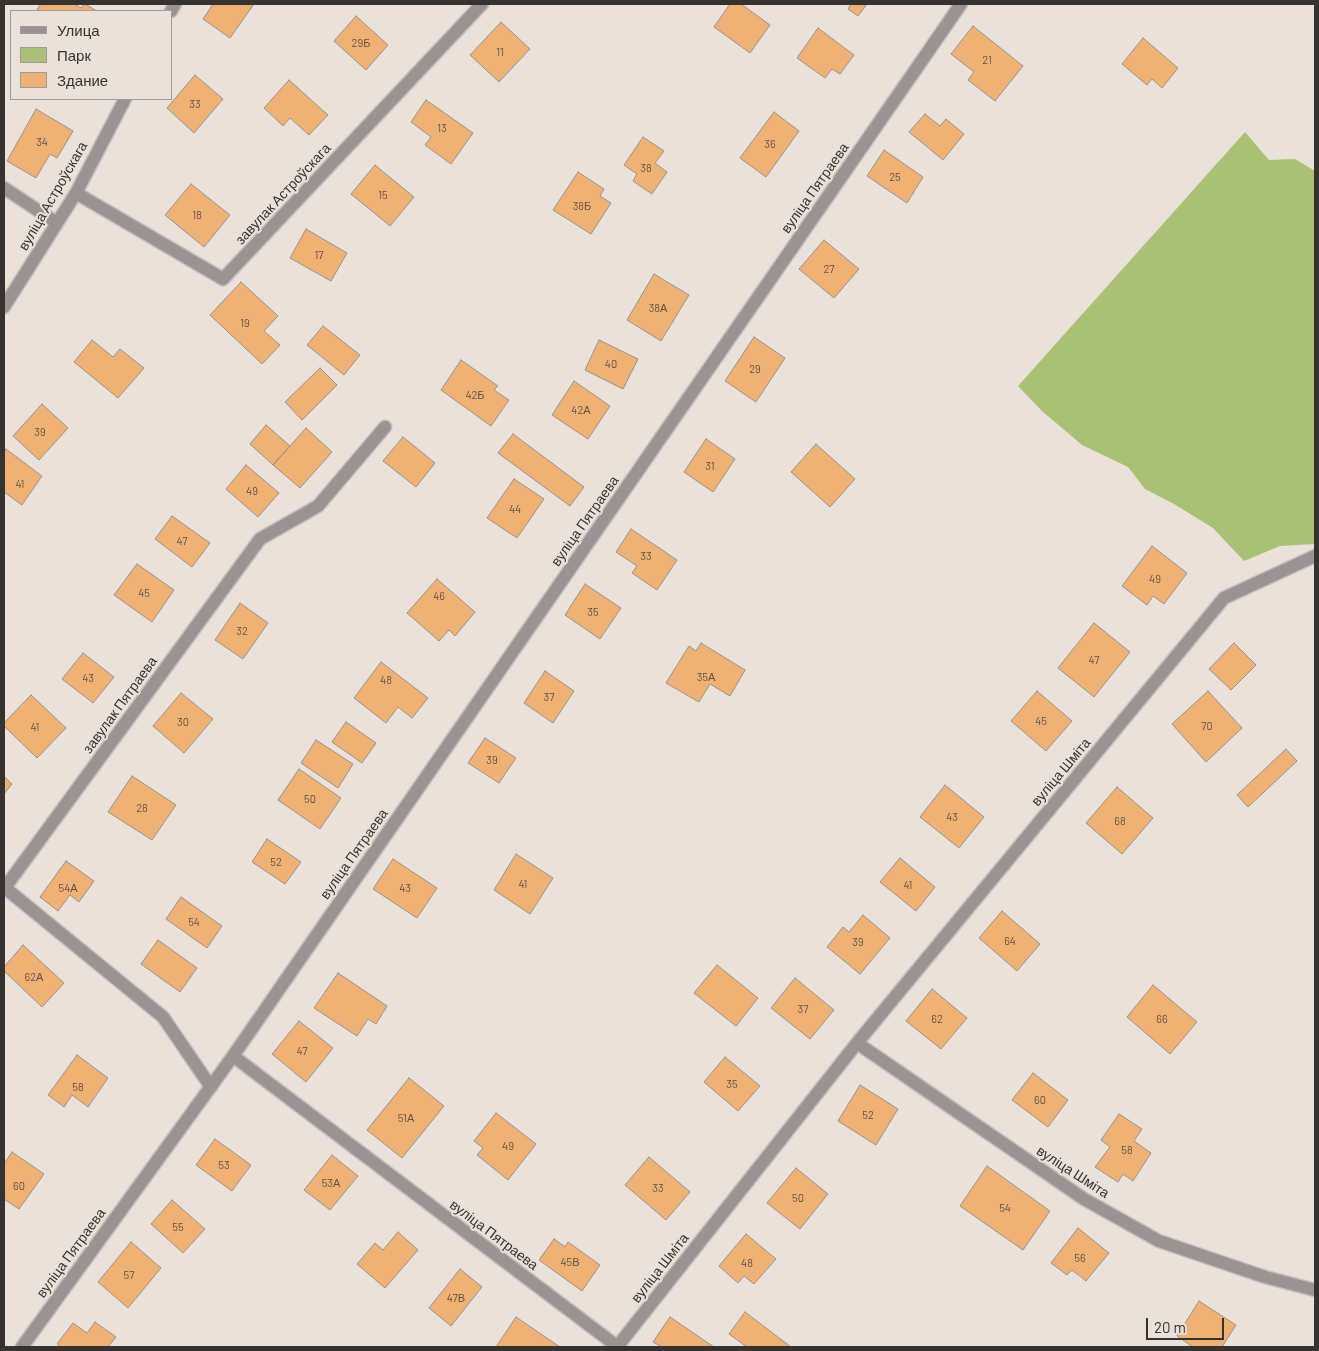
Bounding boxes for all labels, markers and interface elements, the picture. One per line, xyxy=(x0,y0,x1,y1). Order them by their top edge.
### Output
legend xyxy=(10,10,172,100)
text: Улица xyxy=(57,21,100,39)
house number: 29Б xyxy=(352,36,370,50)
house number: 11 xyxy=(496,45,504,59)
text: Парк xyxy=(57,46,91,64)
house number: 21 xyxy=(982,53,992,67)
text: Здание xyxy=(57,71,108,89)
house number: 33 xyxy=(189,97,201,111)
house number: 13 xyxy=(437,121,447,135)
house number: 34 xyxy=(36,135,48,149)
house number: 36 xyxy=(764,137,776,151)
street label: вуліца Астроўскага xyxy=(15,139,91,253)
street label: завулак Астроўскага xyxy=(232,140,334,248)
street label: вуліца Пятраева xyxy=(778,140,852,236)
house number: 38 xyxy=(640,161,652,175)
house number: 25 xyxy=(889,170,901,184)
house number: 15 xyxy=(378,188,388,202)
house number: 38Б xyxy=(573,199,591,213)
house number: 18 xyxy=(192,208,202,222)
house number: 17 xyxy=(314,248,324,262)
house number: 27 xyxy=(823,262,835,276)
house number: 38А xyxy=(649,301,667,315)
house number: 19 xyxy=(240,316,250,330)
house number: 40 xyxy=(605,357,617,371)
house number: 29 xyxy=(749,362,761,376)
house number: 42Б xyxy=(465,388,485,402)
house number: 42А xyxy=(571,403,591,417)
house number: 39 xyxy=(34,425,46,439)
house number: 31 xyxy=(705,459,715,473)
street label: вуліца Пятраева xyxy=(548,473,622,569)
house number: 41 xyxy=(16,477,24,491)
house number: 49 xyxy=(246,484,258,498)
house number: 44 xyxy=(509,502,521,516)
house number: 47 xyxy=(177,534,187,548)
house number: 33 xyxy=(640,549,652,563)
house number: 49 xyxy=(1149,572,1161,586)
house number: 45 xyxy=(138,586,150,600)
house number: 46 xyxy=(433,589,445,603)
house number: 35 xyxy=(587,605,599,619)
house number: 32 xyxy=(236,624,248,638)
street label: завулак Пятраева xyxy=(79,653,161,757)
house number: 47 xyxy=(1089,653,1099,667)
house number: 35А xyxy=(697,670,715,684)
house number: 43 xyxy=(82,671,94,685)
house number: 48 xyxy=(380,673,392,687)
house number: 37 xyxy=(544,690,554,704)
house number: 45 xyxy=(1035,714,1047,728)
house number: 30 xyxy=(177,715,189,729)
house number: 70 xyxy=(1201,719,1213,733)
house number: 41 xyxy=(31,720,39,734)
street label: вуліца Шміта xyxy=(1028,735,1094,809)
house number: 39 xyxy=(486,753,498,767)
house number: 50 xyxy=(304,792,316,806)
house number: 28 xyxy=(136,801,148,815)
street label: вуліца Пятраева xyxy=(317,806,391,902)
house number: 43 xyxy=(946,810,958,824)
house number: 68 xyxy=(1114,814,1126,828)
house number: 52 xyxy=(270,855,282,869)
house number: 41 xyxy=(519,877,527,891)
house number: 41 xyxy=(904,878,912,892)
house number: 54А xyxy=(58,881,78,895)
house number: 43 xyxy=(399,881,411,895)
house number: 54 xyxy=(188,915,200,929)
house number: 64 xyxy=(1004,934,1016,948)
house number: 39 xyxy=(852,935,864,949)
house number: 62А xyxy=(25,970,43,984)
house number: 37 xyxy=(798,1002,808,1016)
house number: 62 xyxy=(931,1012,943,1026)
house number: 66 xyxy=(1156,1012,1168,1026)
house number: 47 xyxy=(297,1044,307,1058)
house number: 35 xyxy=(726,1077,738,1091)
house number: 58 xyxy=(72,1080,84,1094)
house number: 60 xyxy=(1034,1093,1046,1107)
house number: 52 xyxy=(862,1108,874,1122)
house number: 51А xyxy=(398,1111,414,1125)
house number: 49 xyxy=(502,1139,514,1153)
street label: вуліца Шміта xyxy=(1033,1142,1113,1202)
house number: 58 xyxy=(1121,1143,1133,1157)
house number: 53 xyxy=(218,1158,230,1172)
house number: 53А xyxy=(322,1176,340,1190)
house number: 60 xyxy=(13,1179,25,1193)
house number: 33 xyxy=(652,1181,664,1195)
house number: 50 xyxy=(792,1191,804,1205)
street label: вуліца Пятраева xyxy=(447,1196,541,1274)
house number: 54 xyxy=(999,1201,1011,1215)
street label: вуліца Пятраева xyxy=(33,1205,109,1301)
house number: 55 xyxy=(172,1220,184,1234)
street label: вуліца Шміта xyxy=(628,1230,692,1306)
house number: 56 xyxy=(1074,1251,1086,1265)
house number: 45В xyxy=(560,1255,580,1269)
house number: 48 xyxy=(741,1256,753,1270)
house number: 57 xyxy=(124,1268,134,1282)
house number: 47В xyxy=(447,1291,465,1305)
scale bar xyxy=(1149,1308,1226,1340)
text: 20 m xyxy=(1154,1318,1186,1336)

